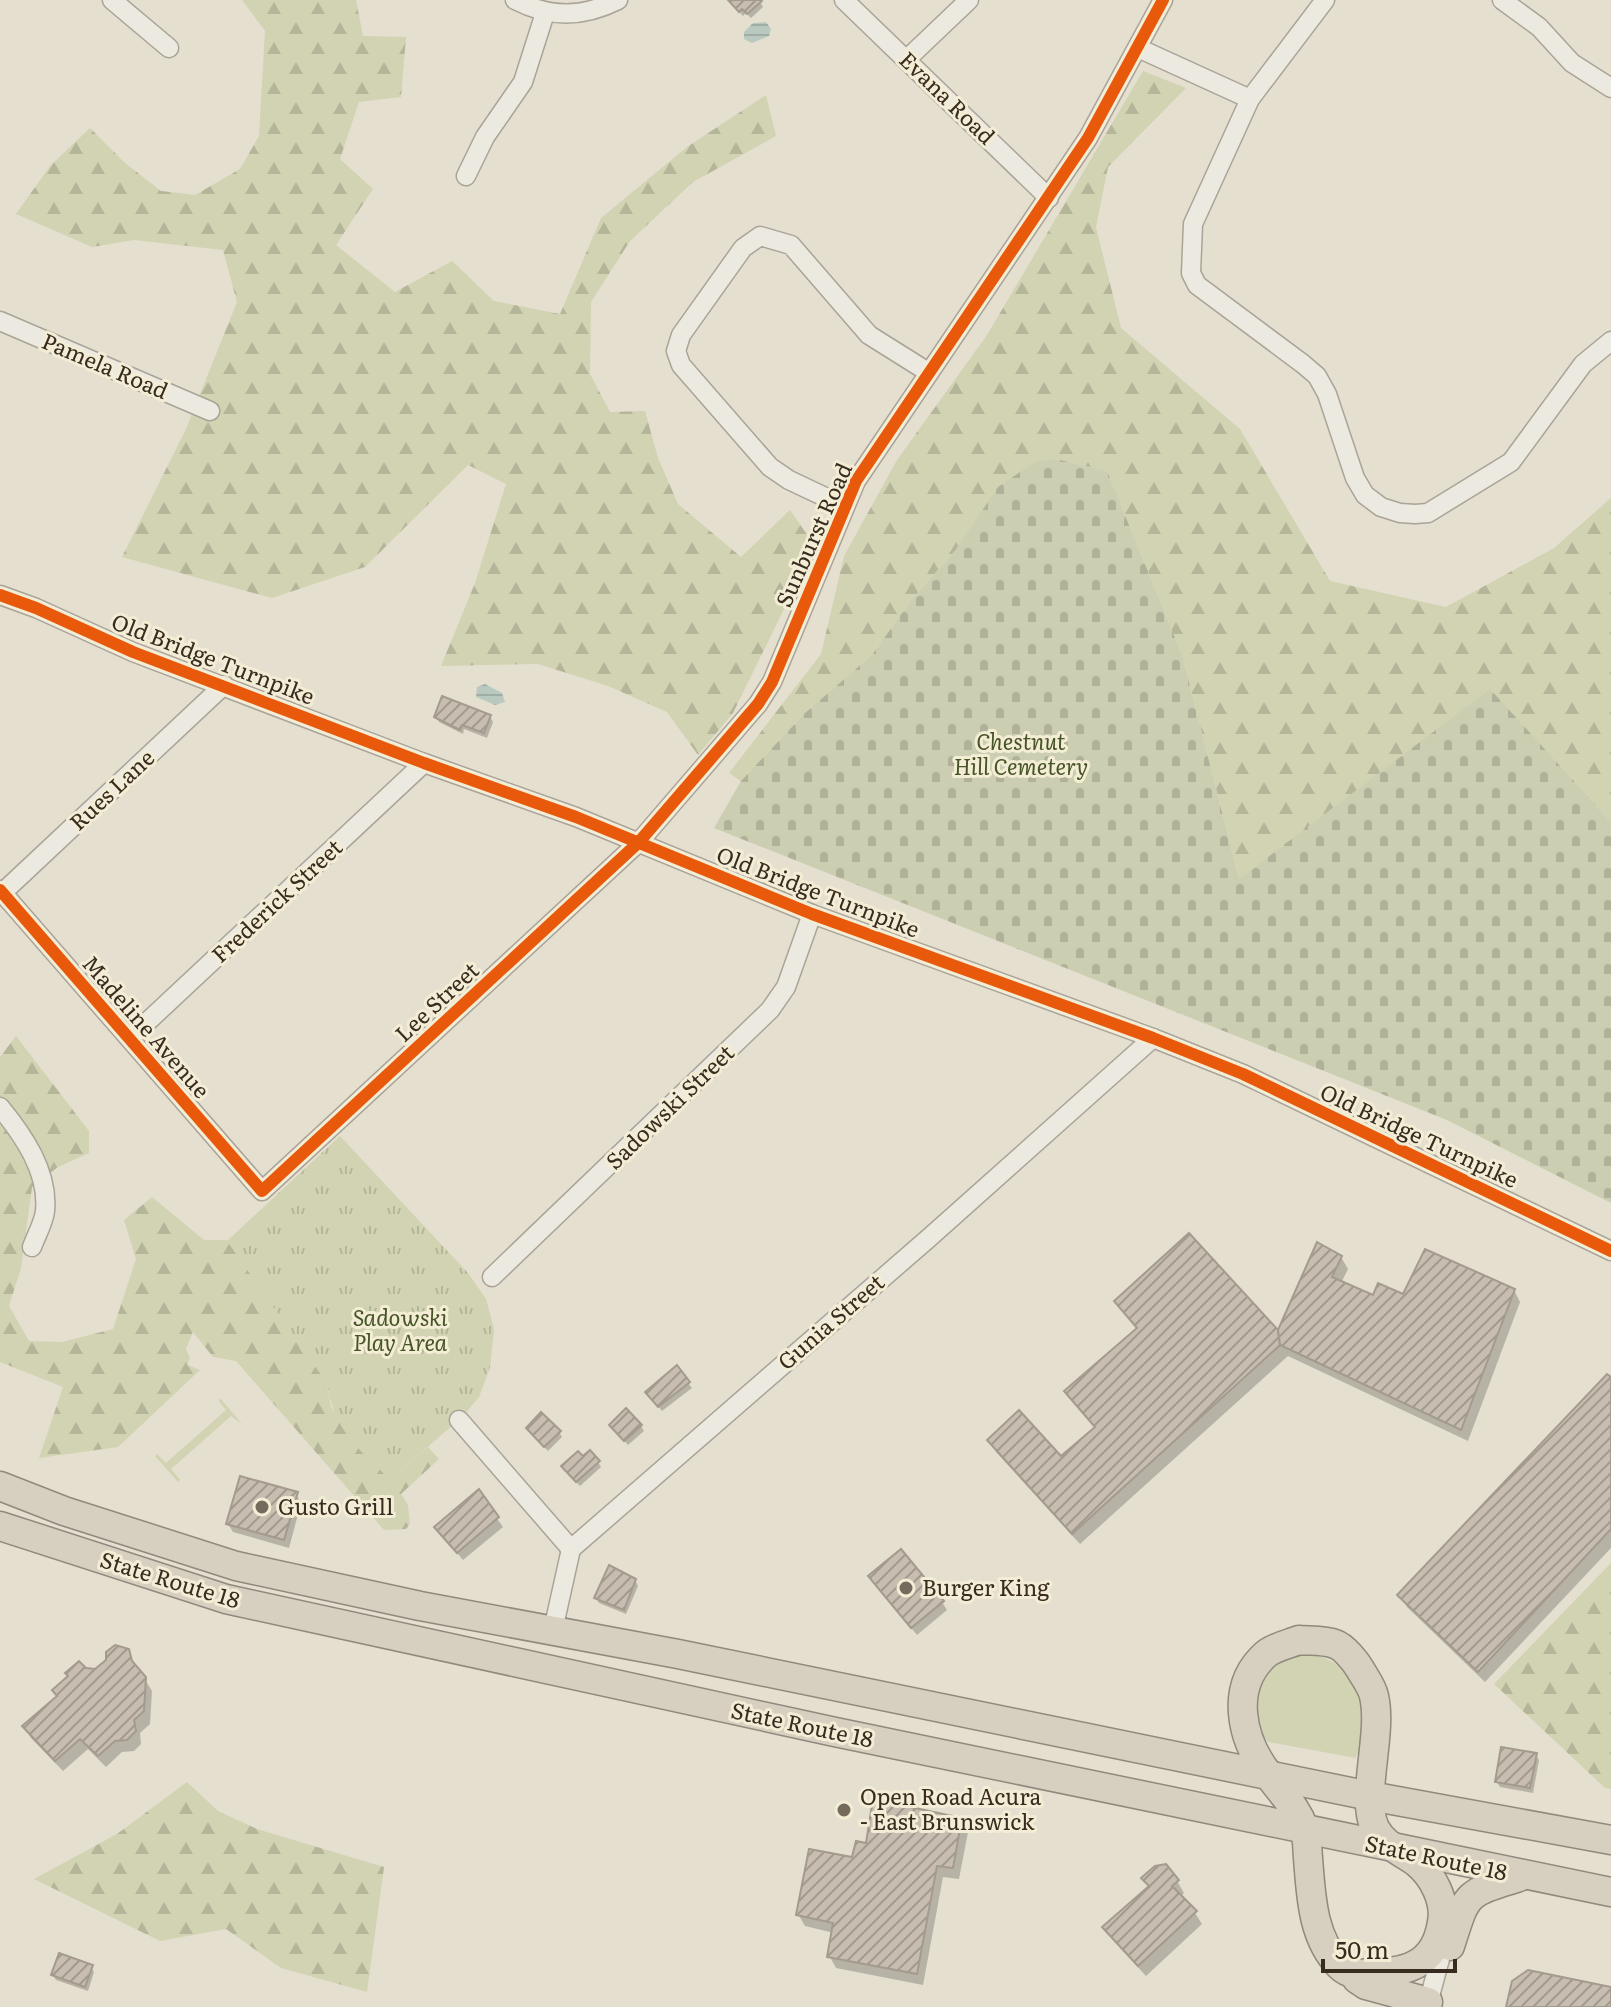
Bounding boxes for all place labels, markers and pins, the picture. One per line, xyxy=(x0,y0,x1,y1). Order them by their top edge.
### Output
place label: Gusto Grill xyxy=(278,1489,393,1522)
marker: Gusto Grill xyxy=(253,1498,271,1516)
place label: Burger King xyxy=(922,1570,1050,1603)
marker: Burger King xyxy=(897,1579,915,1597)
place label: Open Road Acura - East Brunswick xyxy=(860,1779,1042,1837)
marker: Open Road Acura - East Brunswick xyxy=(835,1801,853,1819)

